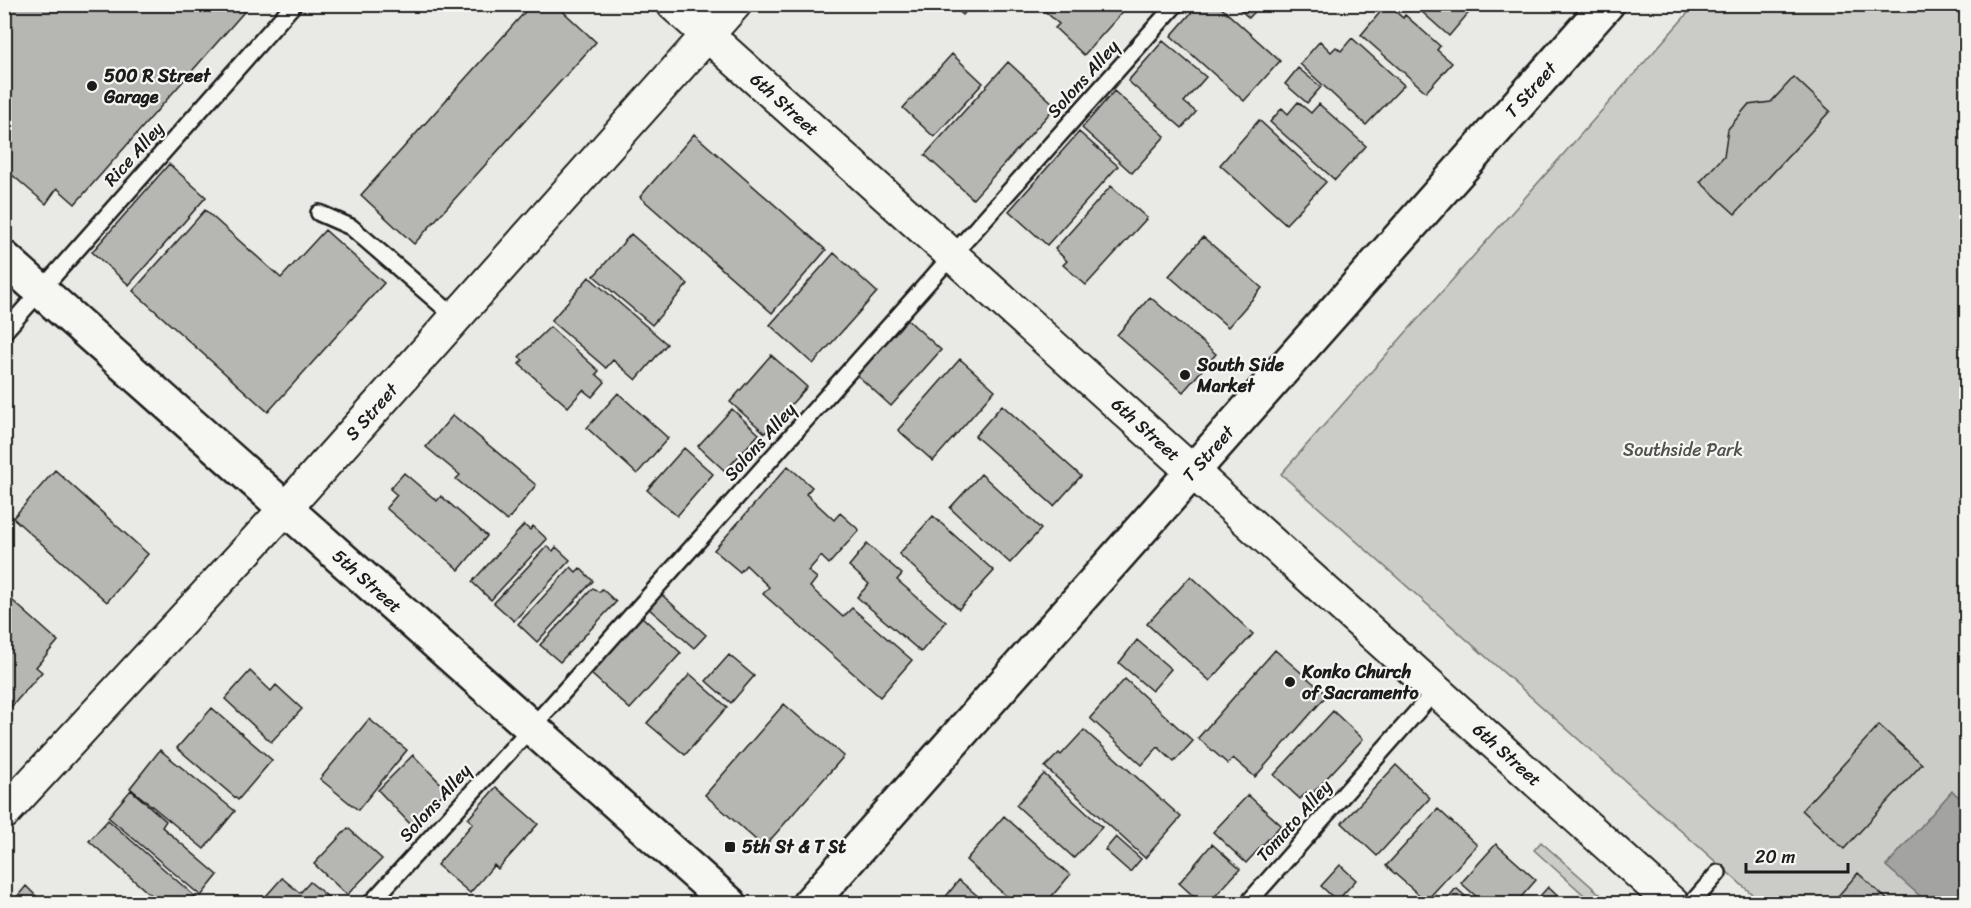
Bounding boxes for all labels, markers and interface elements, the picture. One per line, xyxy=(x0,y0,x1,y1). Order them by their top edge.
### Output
street label: Solons Alley xyxy=(1039,32,1128,126)
street label: T Street xyxy=(1497,54,1566,126)
place label: 500 R Street Garage xyxy=(103,60,212,113)
street label: 6th Street xyxy=(742,64,827,145)
marker: 500 R Street Garage xyxy=(85,79,99,93)
street label: Rice Alley xyxy=(96,113,173,194)
place label: South Side Market xyxy=(1196,349,1285,402)
marker: South Side Market xyxy=(1178,368,1192,382)
street label: S Street xyxy=(337,375,407,448)
street label: 6th Street xyxy=(1104,389,1188,470)
street label: Solons Alley xyxy=(716,395,805,489)
street label: T Street xyxy=(1174,417,1243,489)
park label: Southside Park xyxy=(1623,434,1743,466)
street label: 5th Street xyxy=(325,541,410,621)
place label: Konko Church of Sacramento xyxy=(1301,656,1420,709)
marker: Konko Church of Sacramento xyxy=(1283,675,1297,689)
street label: 6th Street xyxy=(1465,714,1549,795)
street label: Solons Alley xyxy=(391,756,480,850)
street label: Tomato Alley xyxy=(1248,772,1341,870)
place label: 5th St & T St xyxy=(742,831,846,863)
scale bar xyxy=(1746,836,1848,874)
marker: 5th St & T St xyxy=(723,840,737,854)
text: 20 m xyxy=(1755,841,1795,873)

